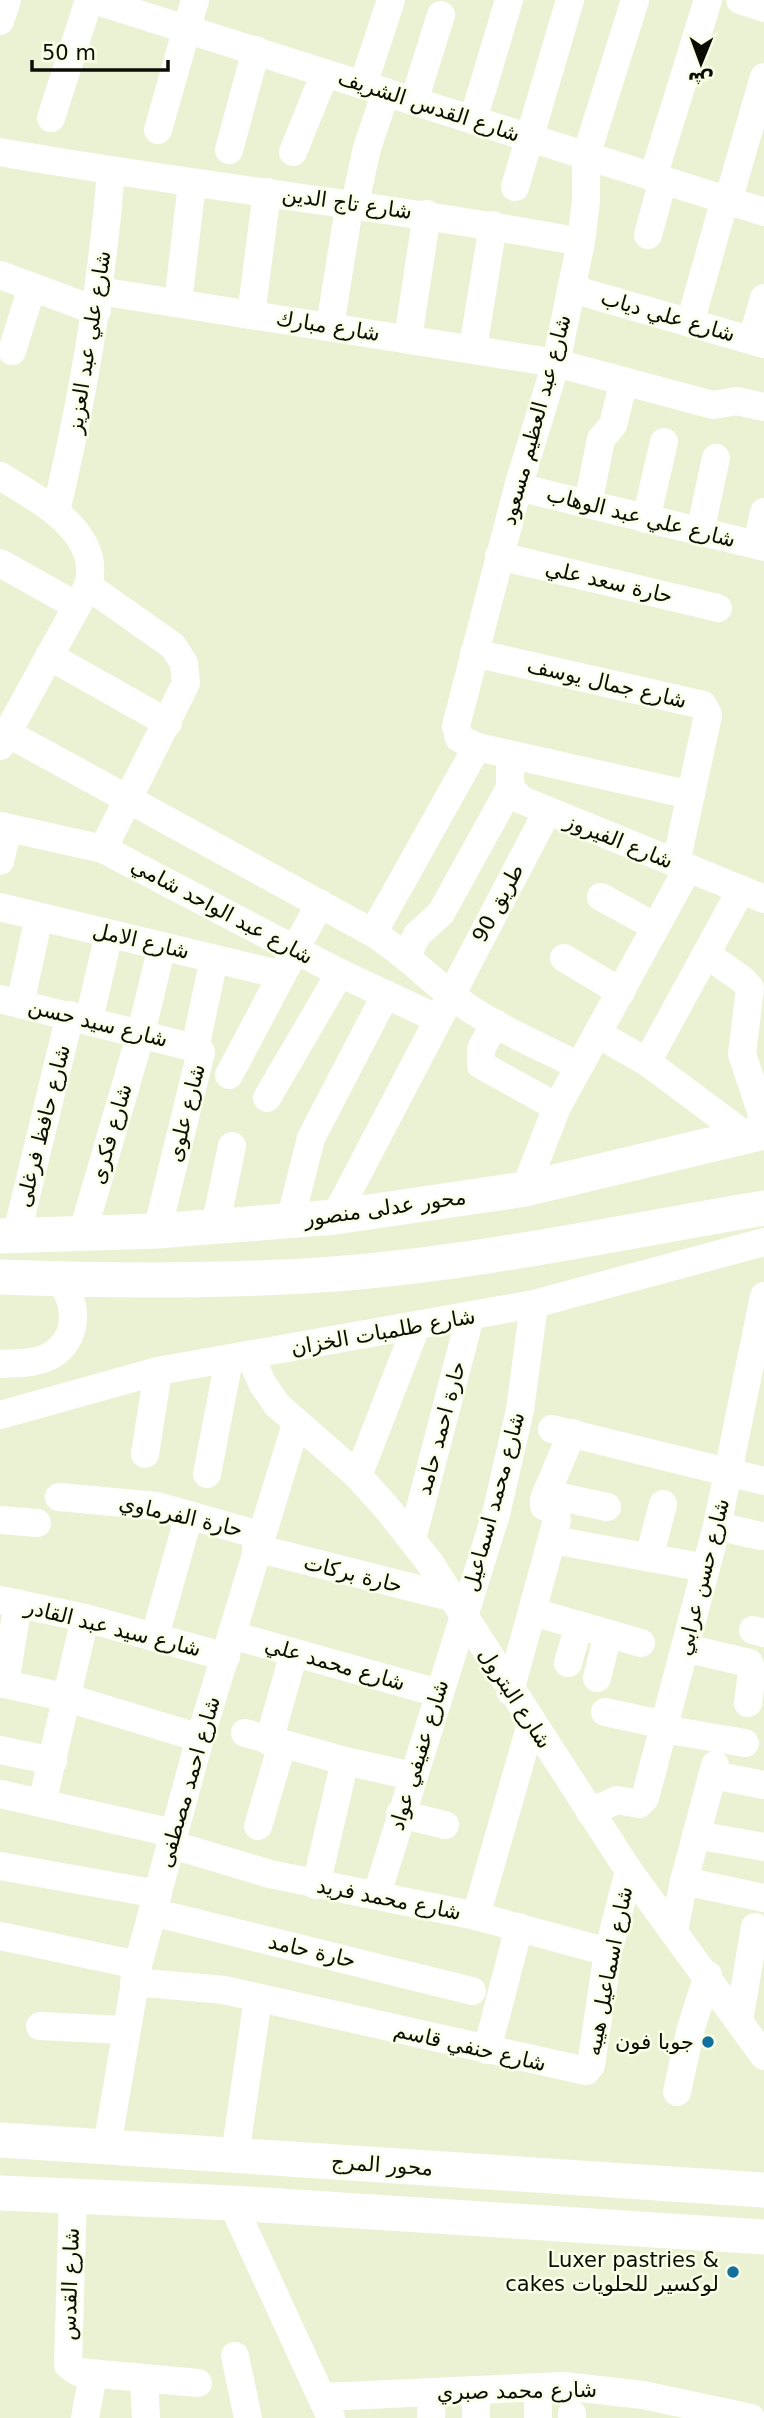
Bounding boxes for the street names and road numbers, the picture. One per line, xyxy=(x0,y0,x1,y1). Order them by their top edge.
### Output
street label: شارع القدس الشريف xyxy=(335,65,523,147)
street label: شارع تاج الدين xyxy=(280,182,413,225)
street label: شارع علي عبد العزيز xyxy=(63,249,115,436)
street label: شارع علي دياب xyxy=(598,285,738,347)
street label: شارع مبارك xyxy=(274,306,382,346)
street label: شارع عبد العظيم مسعود xyxy=(496,312,577,528)
street label: شارع علي عبد الوهاب xyxy=(544,482,738,552)
street label: حارة سعد علي xyxy=(543,556,675,608)
street label: شارع جمال يوسف xyxy=(525,653,689,713)
street label: شارع الفيروز xyxy=(561,808,677,874)
street label: شارع عبد الواحد شامي xyxy=(127,853,317,969)
street label: طريق 90 xyxy=(467,860,529,946)
street label: شارع الامل xyxy=(90,918,192,964)
street label: شارع سيد حسن xyxy=(26,994,170,1052)
street label: شارع حافظ فرغلى xyxy=(11,1042,75,1210)
street label: شارع علوى xyxy=(162,1062,210,1164)
street label: شارع فكرى xyxy=(85,1081,137,1187)
street label: محور عدلى منصور xyxy=(301,1185,468,1231)
street label: شارع طلمبات الخزان xyxy=(289,1304,477,1360)
street label: حارة احمد حامد xyxy=(412,1358,470,1498)
street label: شارع محمد اسماعيل xyxy=(459,1410,529,1594)
street label: حارة الفرماوي xyxy=(117,1490,245,1542)
street label: شارع حسن عرابي xyxy=(672,1496,734,1658)
street label: حارة بركات xyxy=(301,1550,405,1598)
street label: شارع سيد عبد القادر xyxy=(22,1594,203,1661)
street label: شارع محمد علي xyxy=(262,1632,408,1696)
street label: شارع البترول xyxy=(474,1643,556,1753)
street label: شارع عفيفي عواد xyxy=(385,1677,453,1833)
street label: شارع احمد مصطفى xyxy=(153,1694,225,1870)
street label: شارع محمد فريد xyxy=(315,1873,463,1925)
street label: شارع اسماعيل هيبه xyxy=(581,1884,637,2058)
street label: حارة حامد xyxy=(266,1929,358,1973)
street label: شارع حنفي قاسم xyxy=(391,2018,548,2077)
street label: محور المرج xyxy=(330,2149,434,2182)
street label: شارع القدس xyxy=(56,2227,84,2341)
street label: شارع محمد صبري xyxy=(437,2378,597,2404)

